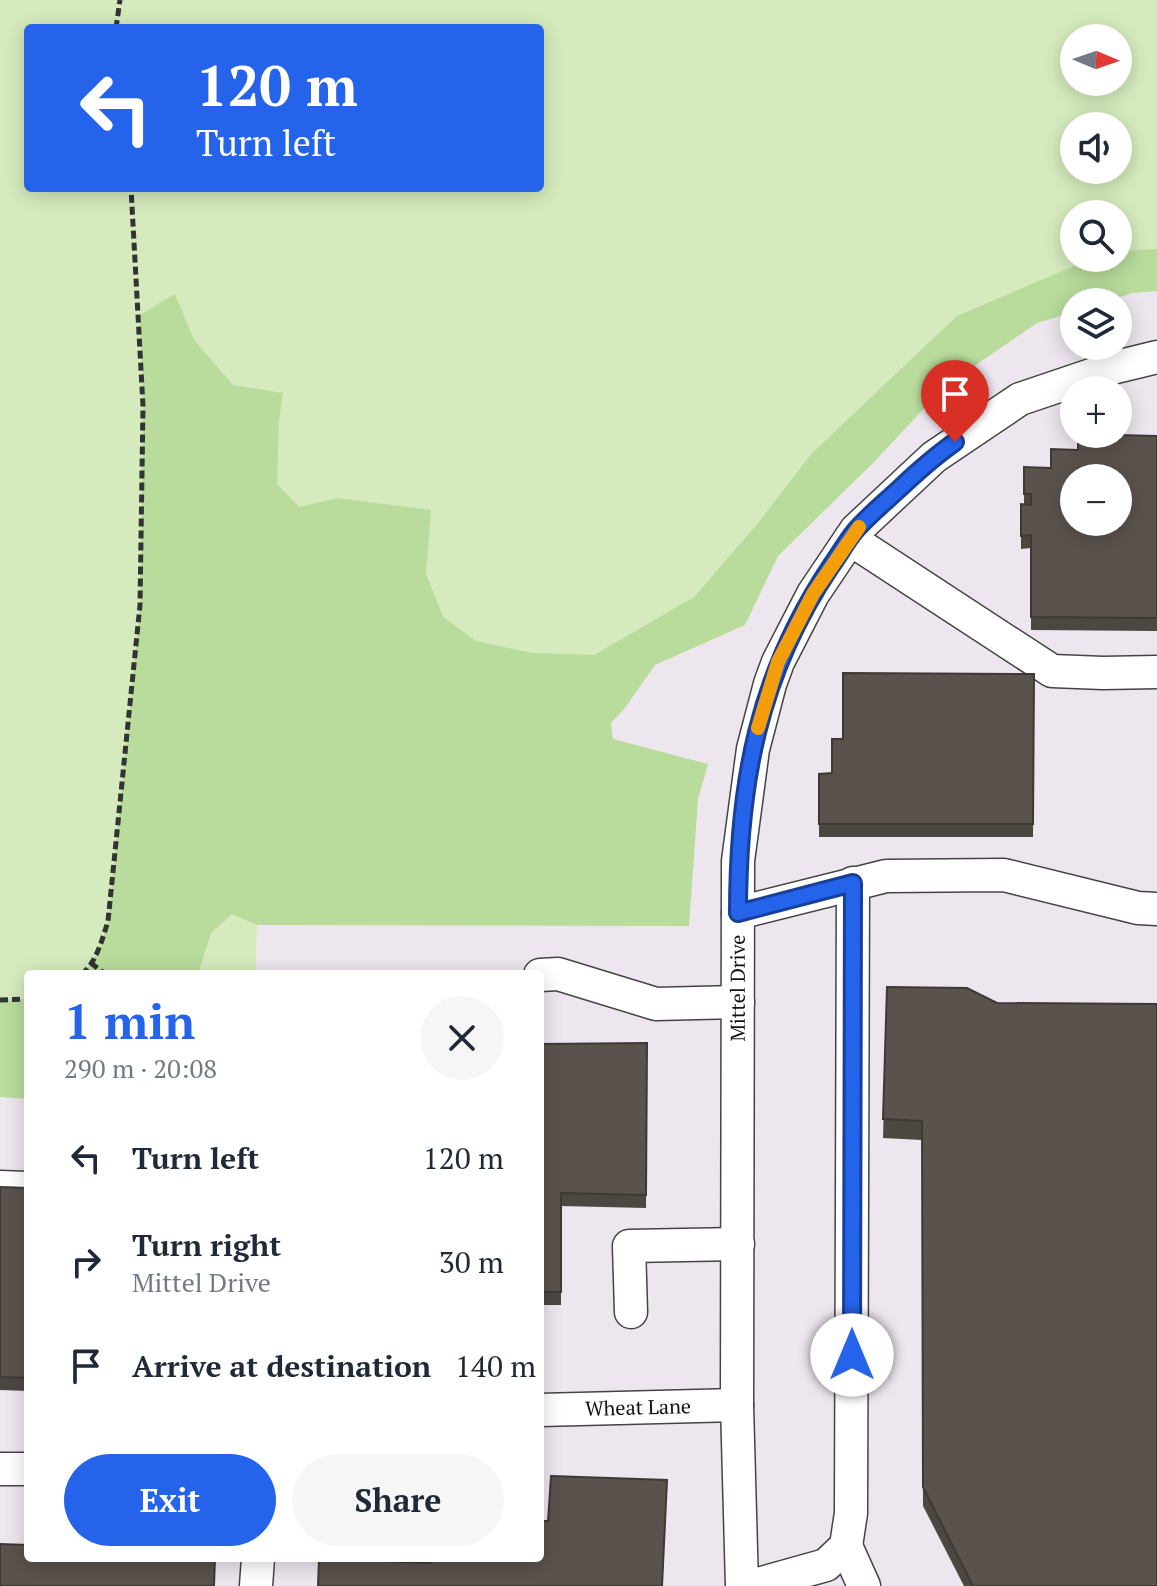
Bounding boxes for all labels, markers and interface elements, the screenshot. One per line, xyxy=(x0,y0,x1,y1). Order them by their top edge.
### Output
north arrow xyxy=(1060,24,1132,96)
map controls xyxy=(1060,24,1132,536)
text: 120 m xyxy=(196,48,358,122)
icon: left xyxy=(64,56,168,160)
button: sound xyxy=(1060,112,1132,184)
text: Turn left xyxy=(196,119,336,166)
button: search xyxy=(1060,200,1132,272)
button: layers xyxy=(1060,288,1132,360)
pin xyxy=(921,360,989,442)
icon: arrive xyxy=(933,372,977,416)
button: + xyxy=(1060,376,1132,448)
button: − xyxy=(1060,464,1132,536)
street label: Mittel Drive xyxy=(724,935,751,1042)
text: 1 min xyxy=(64,989,195,1053)
button: close xyxy=(420,996,504,1080)
text: 290 m · 20:08 xyxy=(64,1051,217,1085)
icon: left xyxy=(64,1136,108,1180)
text: Turn left xyxy=(132,1138,259,1178)
text: 120 m xyxy=(423,1138,504,1178)
text: Turn right xyxy=(132,1225,281,1265)
icon: right xyxy=(64,1240,108,1284)
text: 30 m xyxy=(439,1242,504,1282)
text: Mittel Drive xyxy=(132,1265,271,1299)
position arrow xyxy=(810,1313,894,1397)
icon: arrive xyxy=(64,1344,108,1388)
text: Arrive at destination xyxy=(132,1346,431,1386)
text: 140 m xyxy=(455,1346,536,1386)
street label: Wheat Lane xyxy=(585,1392,691,1422)
button: Exit xyxy=(64,1454,276,1546)
button: Share xyxy=(292,1454,504,1546)

